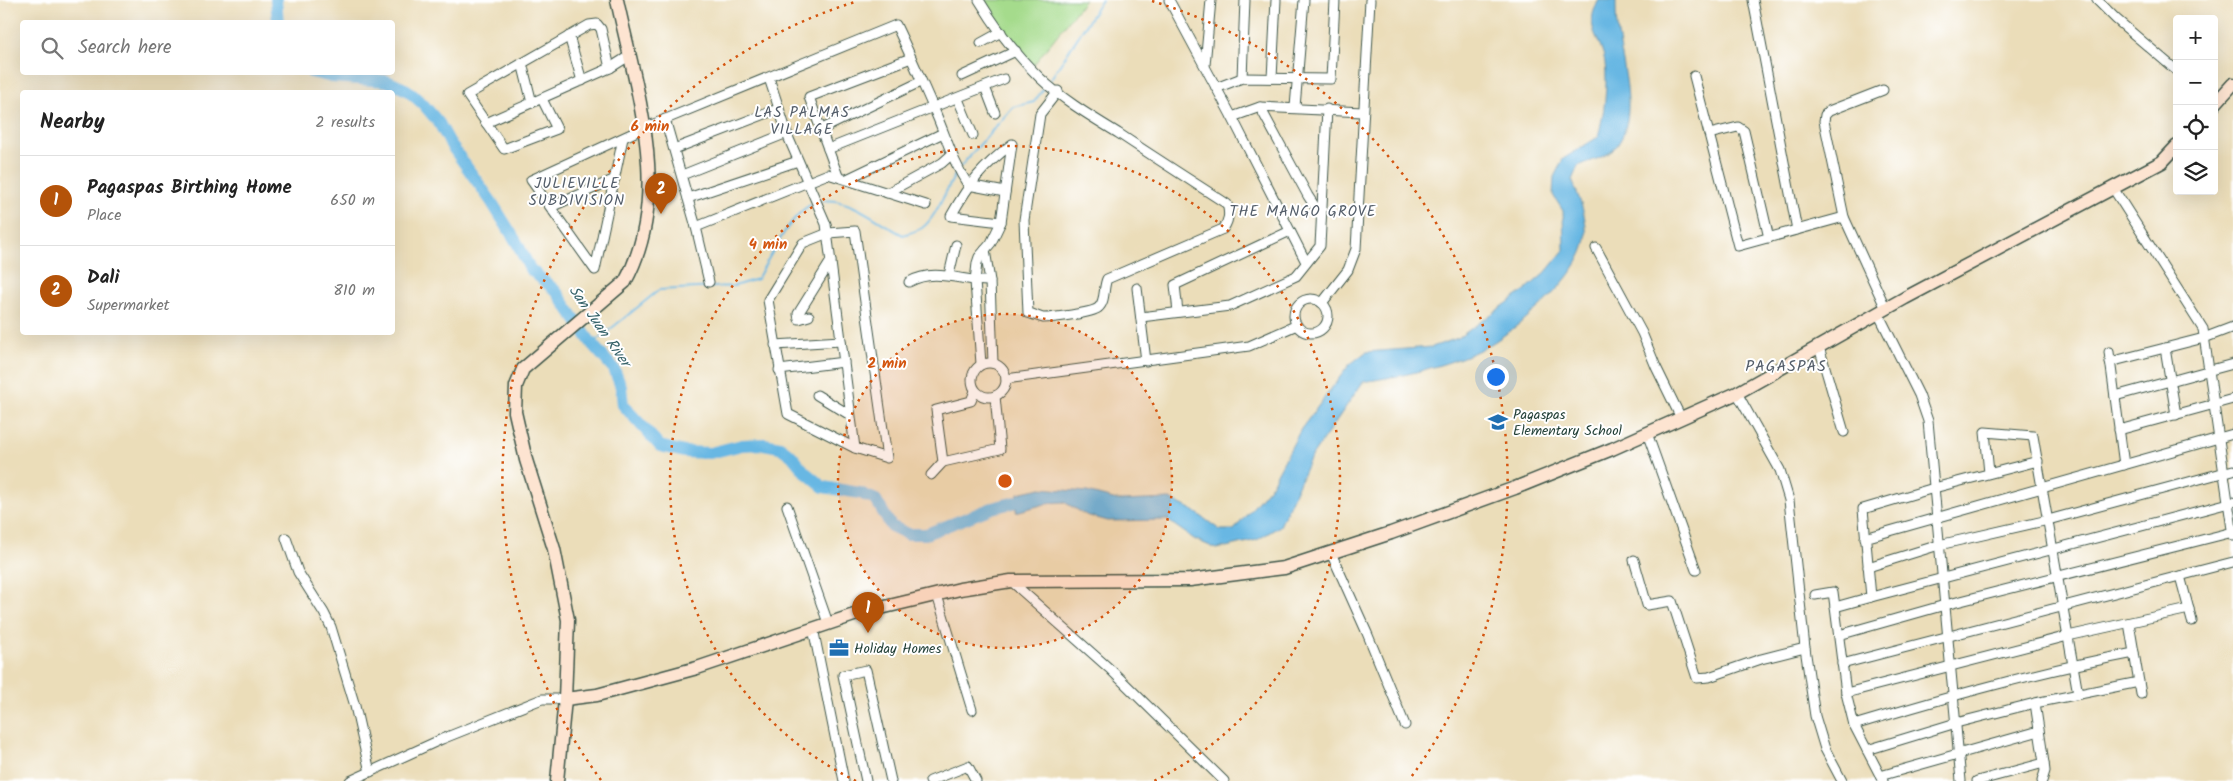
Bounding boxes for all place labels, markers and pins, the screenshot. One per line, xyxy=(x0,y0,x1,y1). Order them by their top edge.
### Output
pin: 2 xyxy=(645,173,677,214)
place label: Pagaspas Elementary School xyxy=(1513,404,1622,442)
school or university icon: Pagaspas Elementary School xyxy=(1487,411,1509,433)
centre of rings xyxy=(996,472,1014,490)
pin: 1 xyxy=(852,592,884,633)
office icon: Holiday Homes xyxy=(828,637,850,659)
place label: Holiday Homes xyxy=(854,638,941,660)

